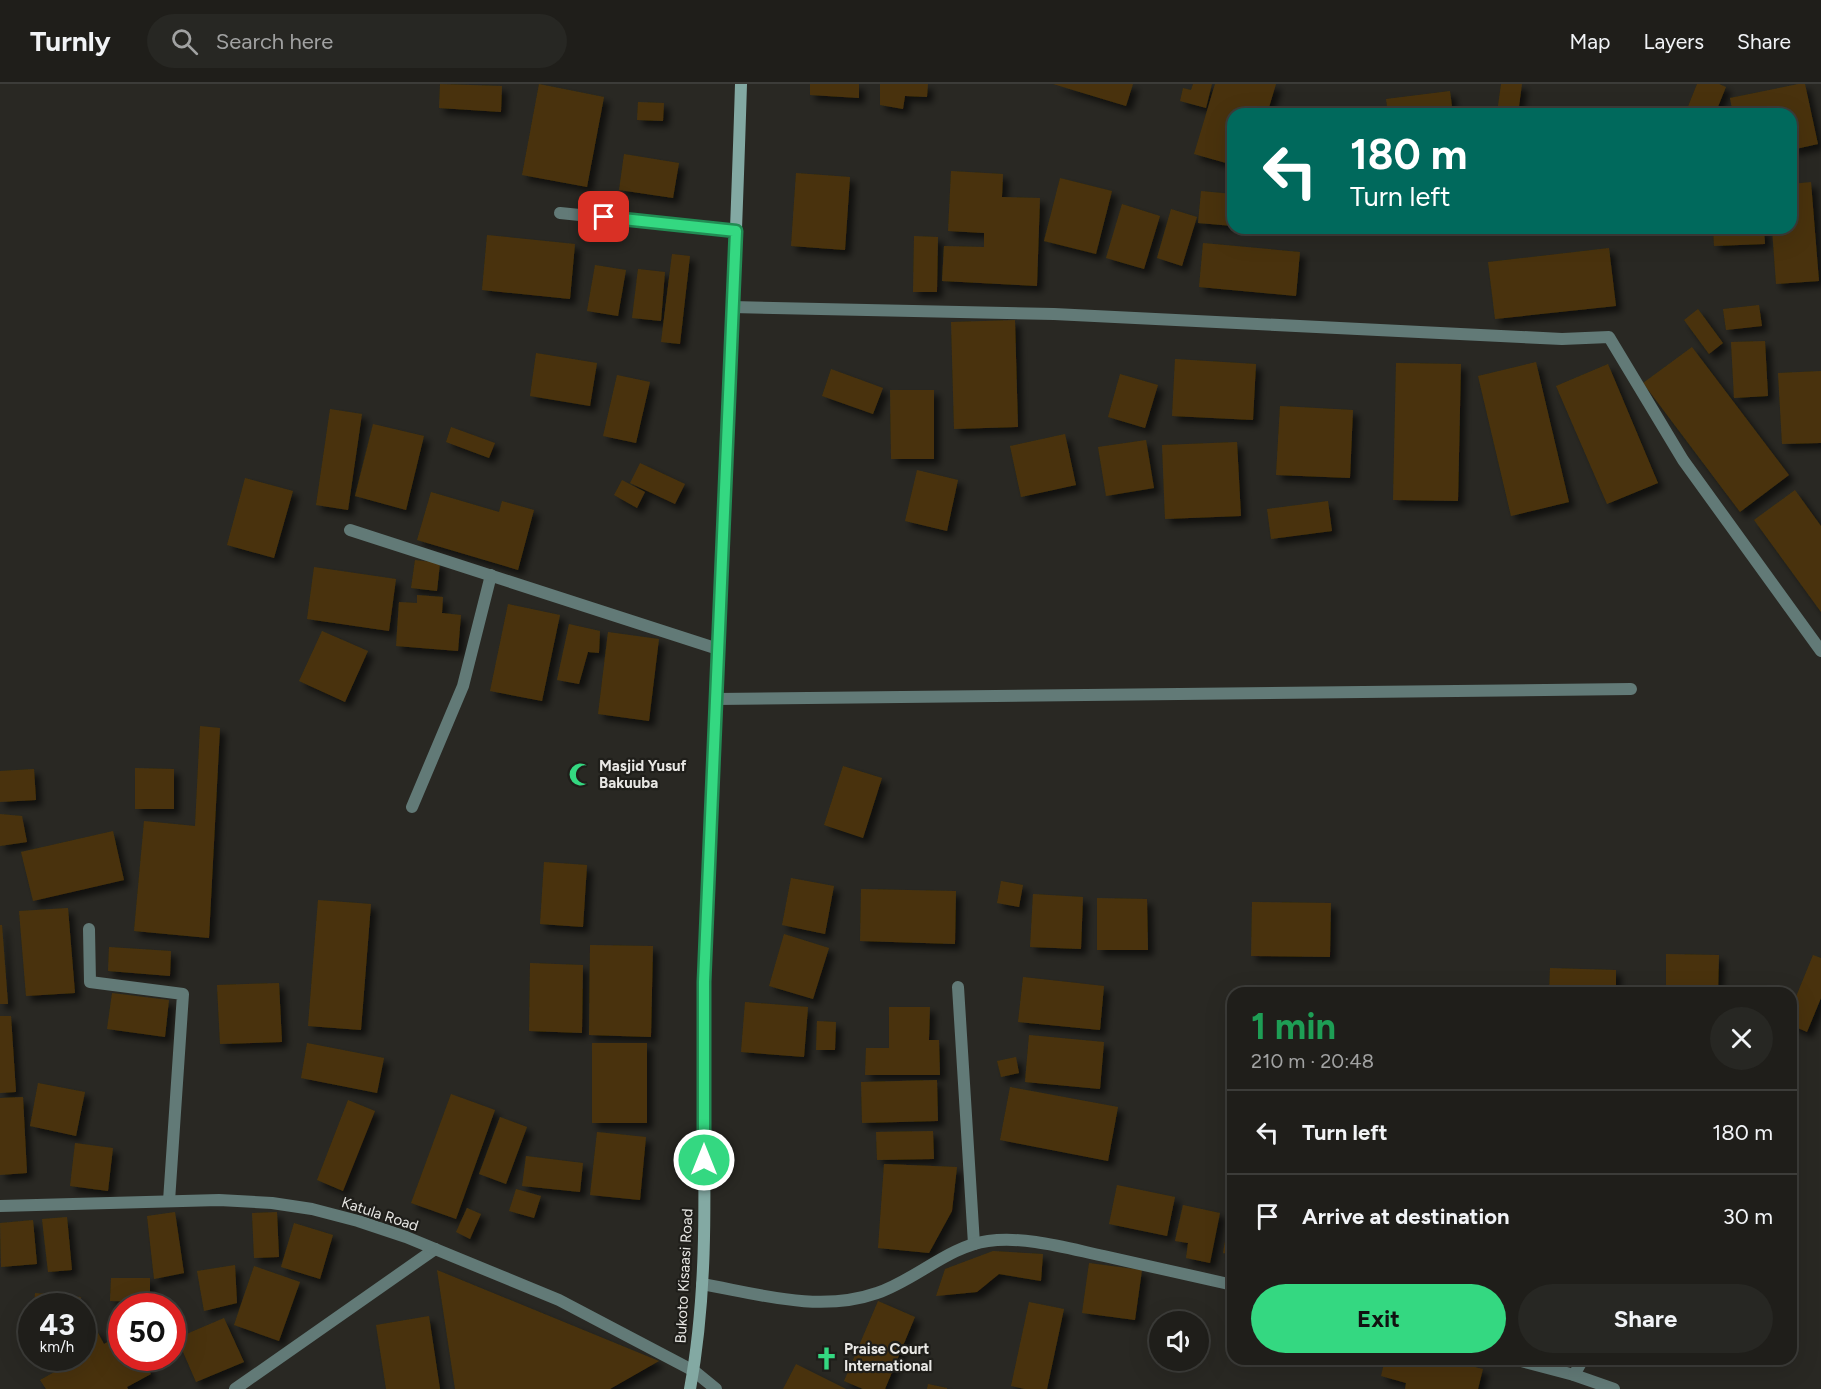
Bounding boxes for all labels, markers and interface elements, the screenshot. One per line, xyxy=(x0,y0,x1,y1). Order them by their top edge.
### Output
search box xyxy=(147,14,567,68)
text: Turnly xyxy=(30,24,111,58)
icon: search xyxy=(168,25,201,58)
text: Search here xyxy=(216,28,333,55)
text: Map xyxy=(1570,29,1610,54)
text: Layers xyxy=(1643,29,1704,54)
text: Share xyxy=(1737,29,1791,54)
text: 180 m xyxy=(1350,129,1467,180)
icon: left xyxy=(1251,132,1329,210)
text: Turn left xyxy=(1350,180,1450,213)
pin xyxy=(578,191,629,242)
icon: arrive xyxy=(587,200,620,233)
place label: Masjid Yusuf Bakuuba xyxy=(599,757,687,792)
mosque icon: Masjid Yusuf Bakuuba xyxy=(568,762,594,788)
text: 1 min xyxy=(1251,1005,1336,1048)
button: close xyxy=(1710,1007,1773,1070)
text: 210 m · 20:48 xyxy=(1251,1049,1374,1073)
icon: left xyxy=(1251,1116,1284,1149)
text: Turn left xyxy=(1302,1119,1388,1146)
text: 180 m xyxy=(1712,1119,1773,1146)
position arrow xyxy=(672,1128,736,1192)
street label: Katula Road xyxy=(339,1193,421,1235)
icon: arrive xyxy=(1251,1200,1284,1233)
text: Arrive at destination xyxy=(1302,1203,1510,1230)
text: 30 m xyxy=(1723,1203,1773,1230)
street label: Bukoto Kisaasi Road xyxy=(671,1208,697,1344)
button: Exit xyxy=(1251,1284,1506,1353)
button: Share xyxy=(1518,1284,1773,1353)
speed limit sign: 50 xyxy=(108,1293,186,1371)
text: 43 xyxy=(39,1306,75,1343)
map controls xyxy=(1149,1311,1209,1371)
button: sound xyxy=(1149,1311,1209,1371)
text: km/h xyxy=(40,1338,74,1356)
place label: Praise Court International xyxy=(844,1340,932,1375)
church icon: Praise Court International xyxy=(813,1345,839,1371)

